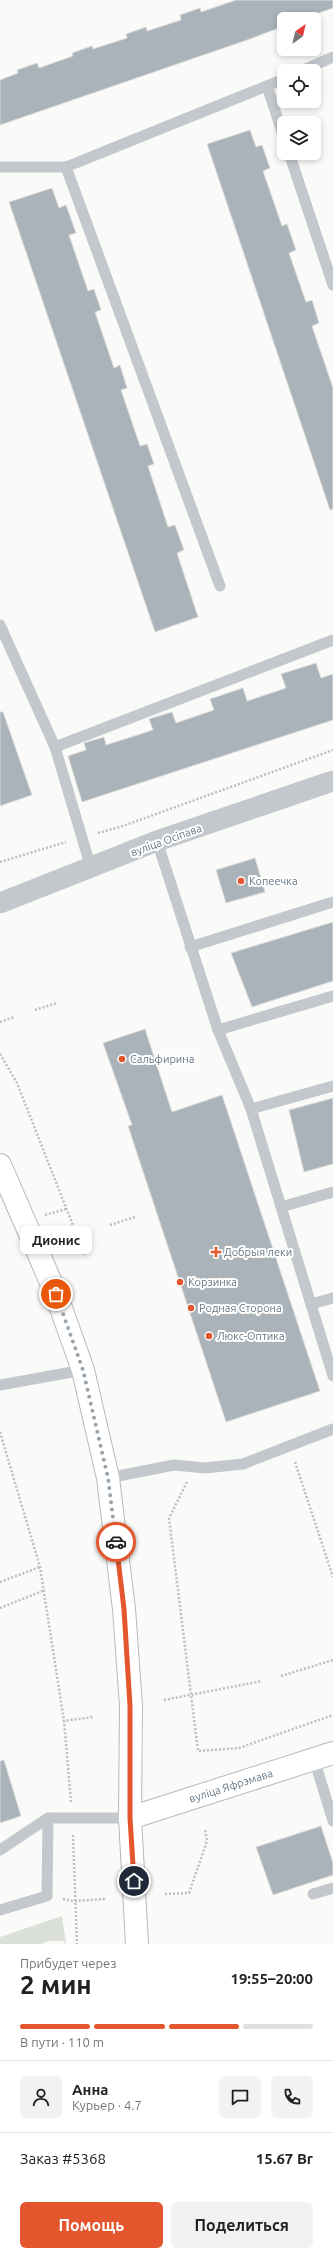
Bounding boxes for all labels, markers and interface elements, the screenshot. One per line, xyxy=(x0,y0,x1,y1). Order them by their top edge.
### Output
north arrow xyxy=(277,12,321,56)
map controls xyxy=(277,12,321,160)
button: locate xyxy=(277,64,321,108)
button: layers xyxy=(277,116,321,160)
street label: вуліца Осіпава xyxy=(129,822,203,858)
place label: Копеечка xyxy=(249,875,298,887)
marker: Копеечка xyxy=(236,876,246,886)
place label: Сальфирина xyxy=(130,1053,194,1065)
marker: Сальфирина xyxy=(117,1054,127,1064)
callout: Дионис xyxy=(20,1226,92,1254)
text: Дионис xyxy=(32,1233,80,1247)
place label: Добрыя леки xyxy=(224,1246,292,1258)
marker: Добрыя леки xyxy=(211,1247,221,1257)
place label: Корзинка xyxy=(188,1276,237,1288)
pin xyxy=(39,1277,73,1311)
marker: Корзинка xyxy=(175,1277,185,1287)
icon: bag xyxy=(45,1283,67,1305)
place label: Родная Сторона xyxy=(199,1302,282,1314)
marker: Родная Сторона xyxy=(186,1303,196,1313)
place label: Люкс-Оптика xyxy=(217,1330,285,1342)
marker: Люкс-Оптика xyxy=(204,1331,214,1341)
courier xyxy=(96,1522,136,1562)
icon: car xyxy=(105,1531,127,1553)
street label: вуліца Яфрэмава xyxy=(188,1767,274,1805)
pin xyxy=(117,1864,151,1898)
icon: home xyxy=(123,1870,145,1892)
text: Прибудет через xyxy=(20,1956,117,1970)
text: 2 мин xyxy=(20,1970,92,1999)
text: 19:55–20:00 xyxy=(230,1970,313,1987)
text: В пути · 110 m xyxy=(20,2035,104,2049)
button: person xyxy=(20,2076,62,2118)
button: chat xyxy=(219,2076,261,2118)
button: phone xyxy=(271,2076,313,2118)
text: Анна xyxy=(72,2081,108,2098)
text: Курьер · 4.7 xyxy=(72,2098,142,2112)
text: Заказ #5368 xyxy=(20,2150,106,2167)
text: 15.67 Br xyxy=(256,2150,313,2167)
button: Помощь xyxy=(20,2202,163,2248)
button: Поделиться xyxy=(171,2202,313,2248)

